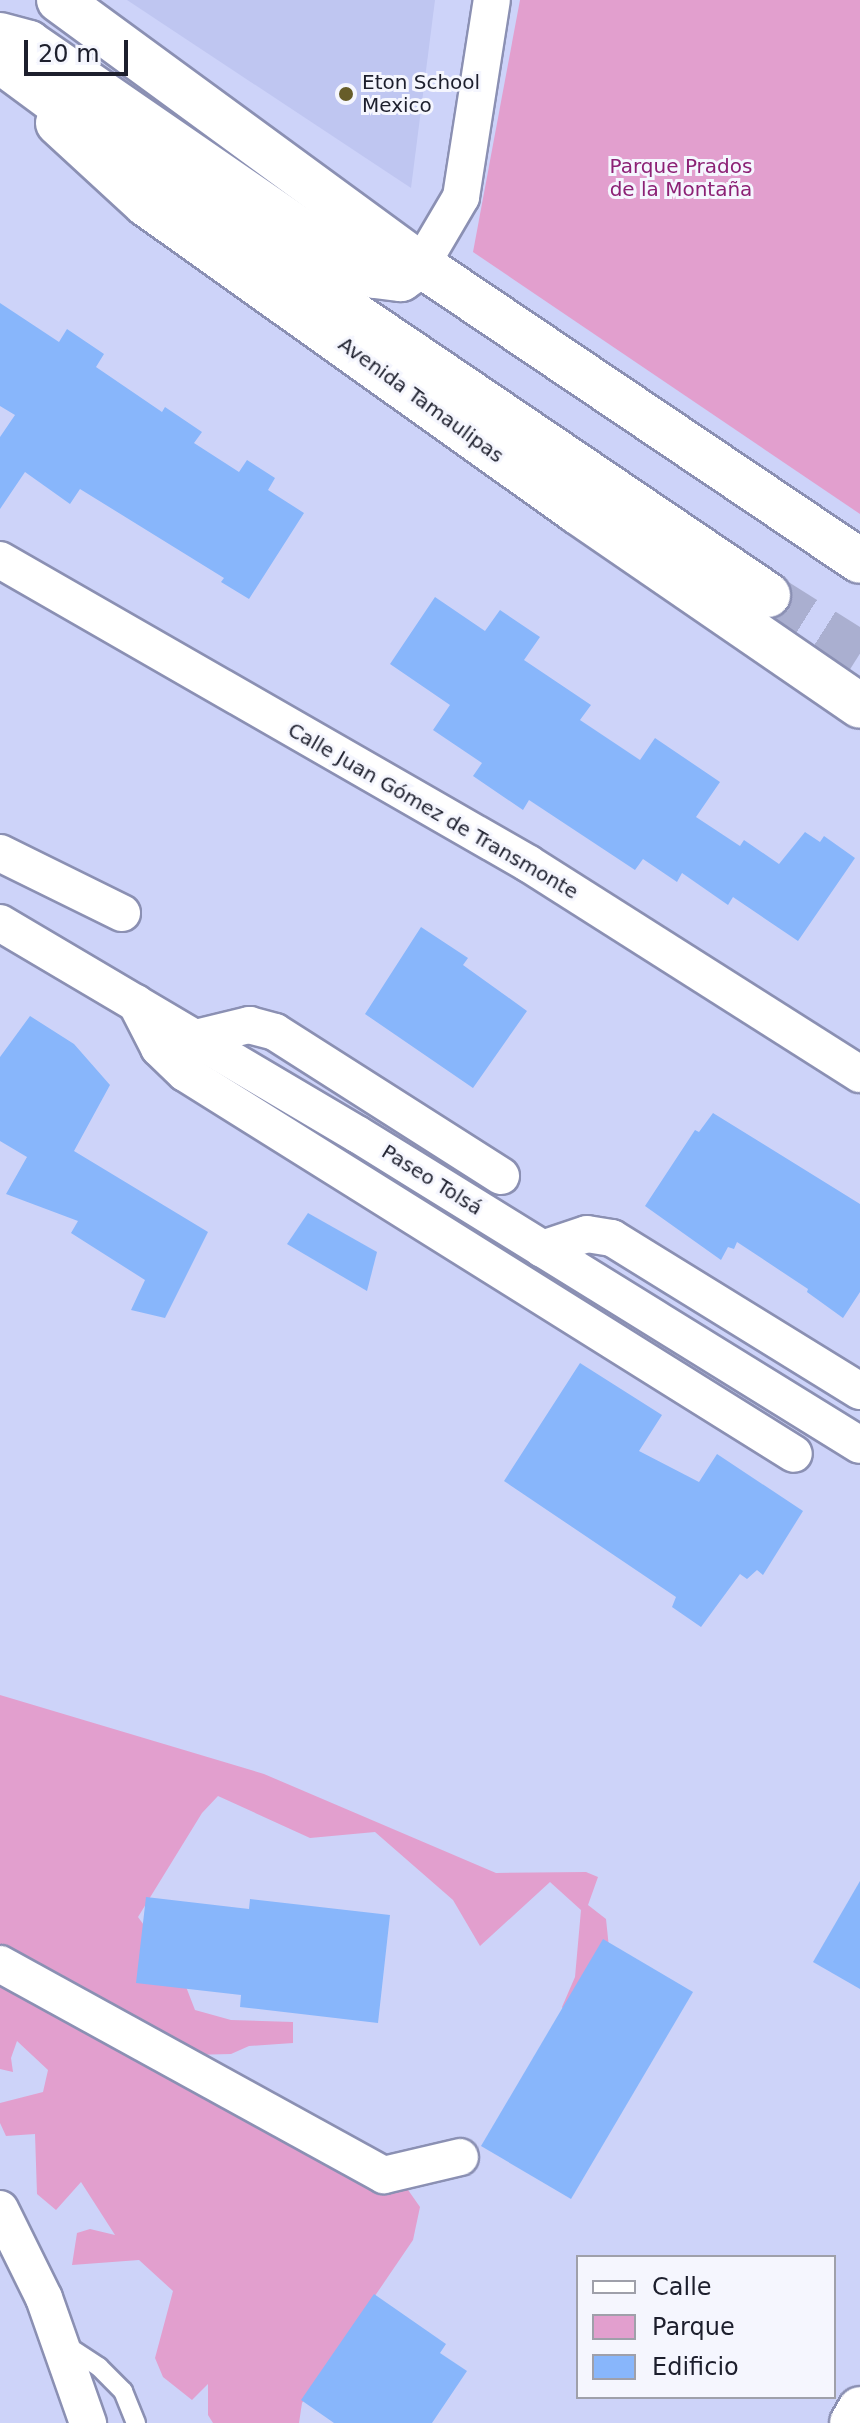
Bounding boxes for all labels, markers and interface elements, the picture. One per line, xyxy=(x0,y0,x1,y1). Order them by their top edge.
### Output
scale bar xyxy=(28,24,132,74)
text: 20 m xyxy=(38,40,100,68)
place label: Eton School Mexico xyxy=(362,70,480,117)
marker: Eton School Mexico xyxy=(337,85,355,103)
park label: Parque Prados de la Montaña xyxy=(610,154,752,201)
street label: Avenida Tamaulipas xyxy=(334,332,508,468)
street label: Calle Juan Gómez de Transmonte xyxy=(284,718,582,904)
street label: Paseo Tolsá xyxy=(377,1140,487,1220)
legend xyxy=(576,2255,836,2399)
text: Calle xyxy=(652,2273,712,2301)
text: Parque xyxy=(652,2313,735,2341)
text: Edificio xyxy=(652,2353,739,2381)

